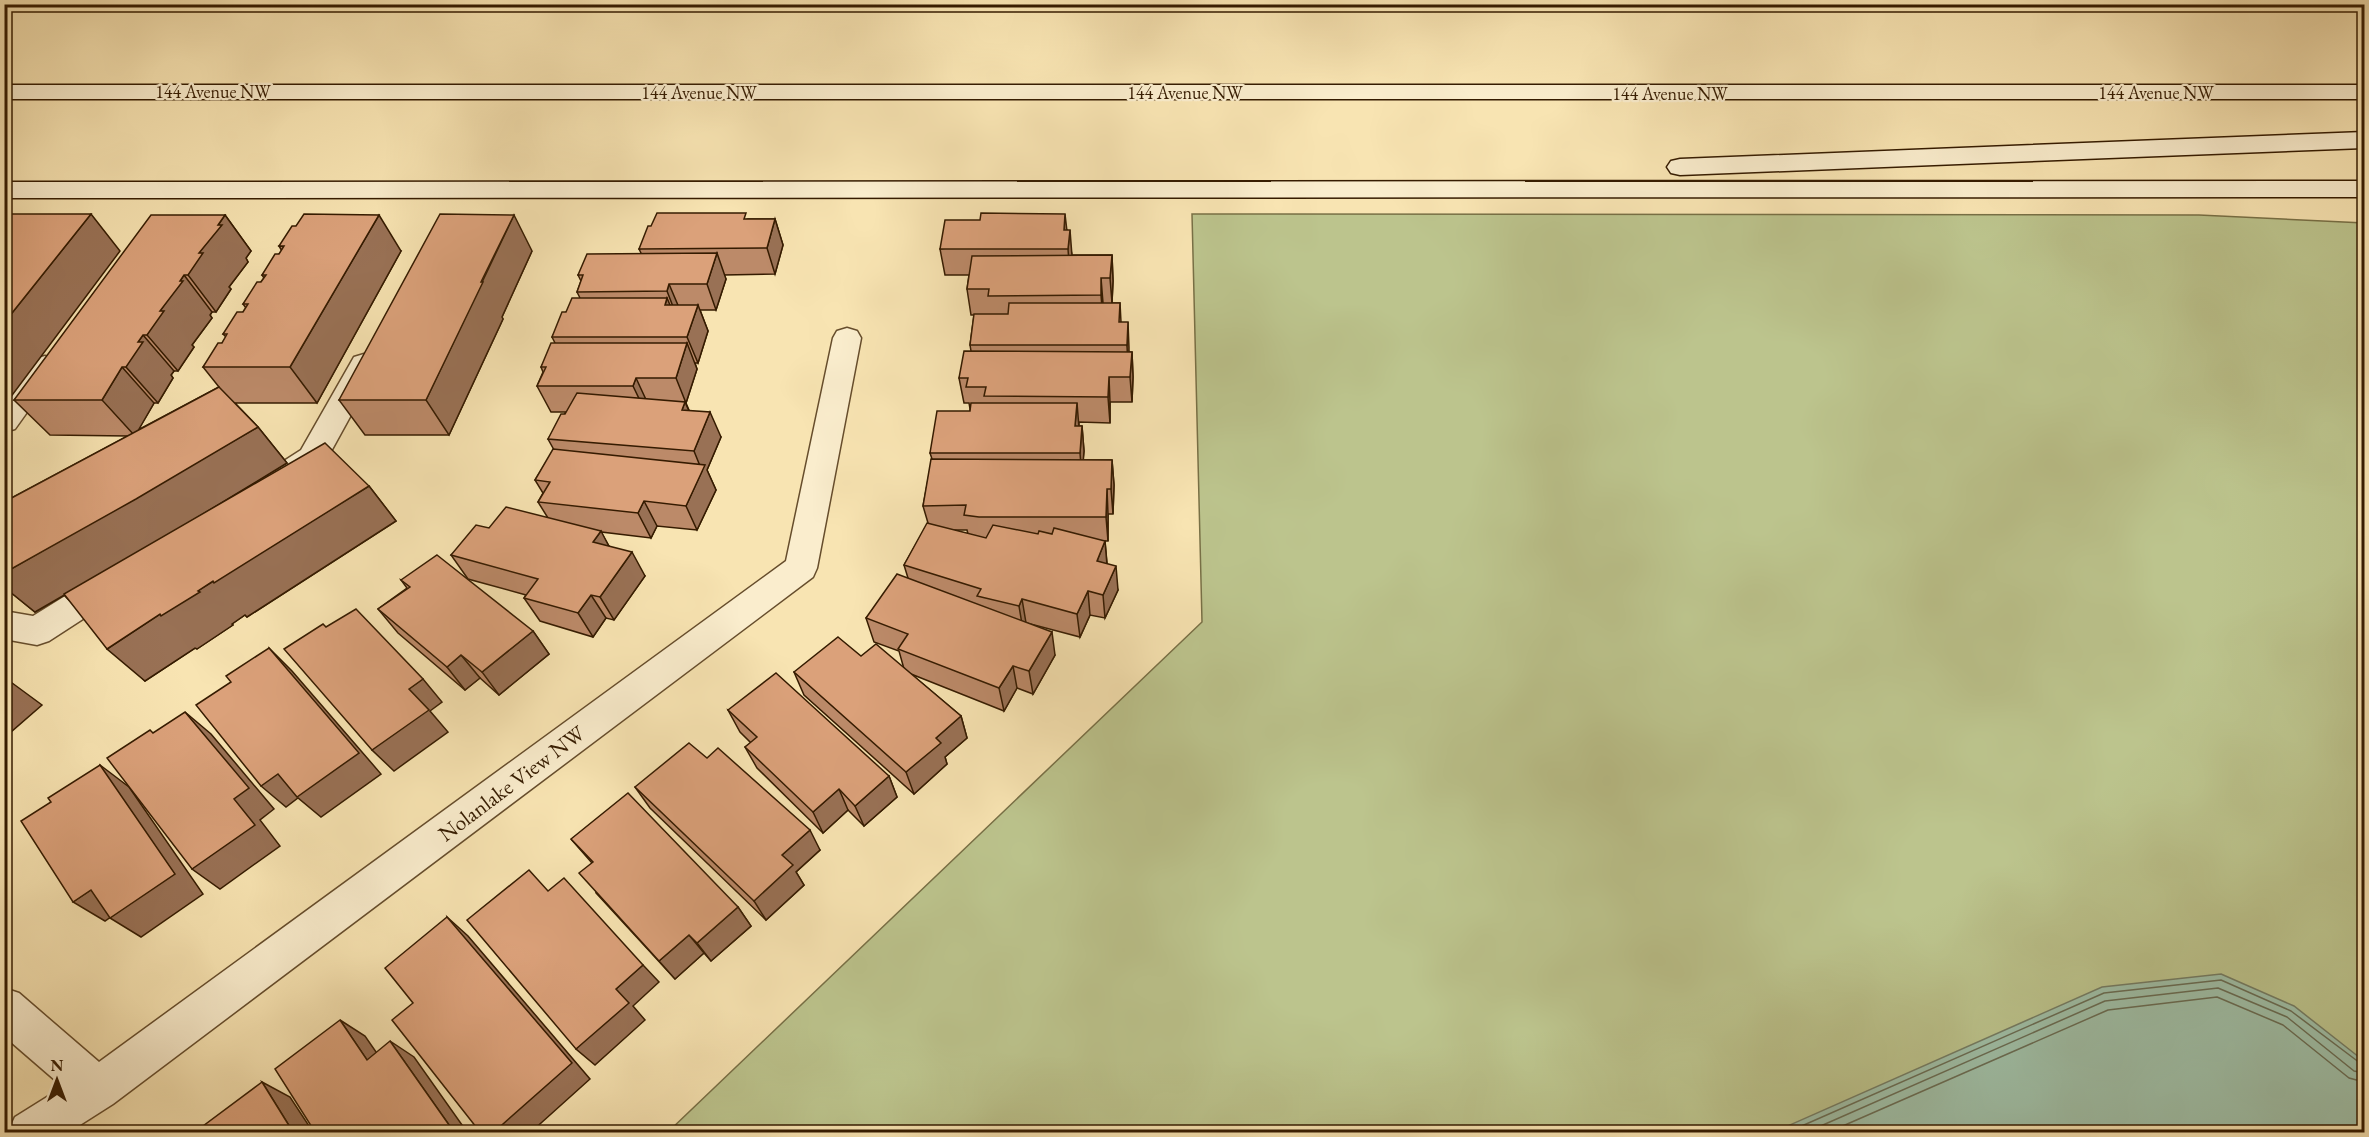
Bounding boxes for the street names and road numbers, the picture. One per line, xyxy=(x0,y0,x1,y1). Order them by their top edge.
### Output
street label: 144 Avenue NW xyxy=(155,80,271,103)
street label: 144 Avenue NW xyxy=(641,81,757,104)
street label: 144 Avenue NW xyxy=(1127,81,1243,104)
street label: 144 Avenue NW xyxy=(2098,81,2214,104)
street label: 144 Avenue NW xyxy=(1612,82,1728,105)
street label: Nolanlake View NW xyxy=(432,718,591,848)

